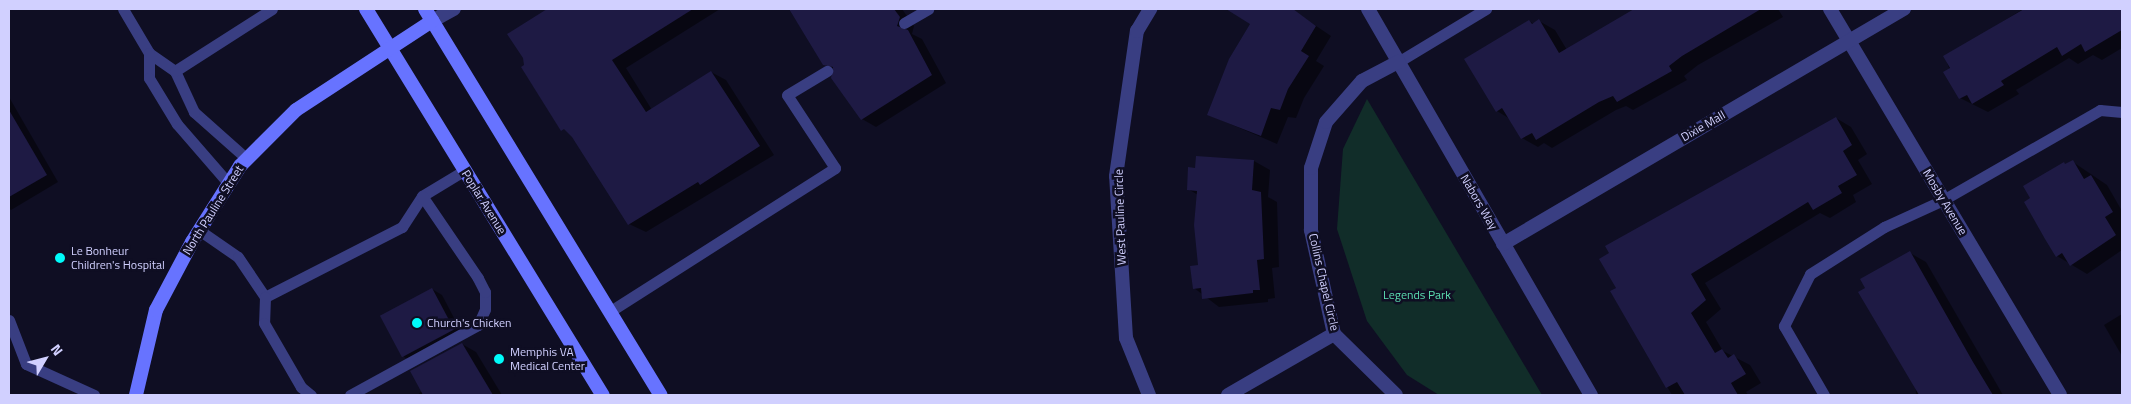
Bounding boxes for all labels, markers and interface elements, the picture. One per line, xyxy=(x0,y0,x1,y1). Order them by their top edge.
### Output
street label: Dixie Mall xyxy=(1678,108,1728,144)
street label: North Pauline Street xyxy=(180,163,246,257)
street label: Poplar Avenue xyxy=(459,167,509,237)
street label: Mosby Avenue xyxy=(1920,167,1970,237)
street label: West Pauline Circle xyxy=(1111,169,1129,265)
street label: Nabors Way xyxy=(1457,172,1501,232)
street label: Collins Chapel Circle xyxy=(1306,232,1342,332)
place label: Le Bonheur Children's Hospital xyxy=(71,244,165,272)
marker: Le Bonheur Children's Hospital xyxy=(53,251,67,265)
park label: Legends Park xyxy=(1383,288,1451,302)
place label: Church's Chicken xyxy=(427,316,511,330)
marker: Church's Chicken xyxy=(411,317,423,329)
north arrow xyxy=(20,334,70,384)
text: N xyxy=(46,339,69,360)
place label: Memphis VA Medical Center xyxy=(510,345,585,373)
marker: Memphis VA Medical Center xyxy=(492,352,506,366)

